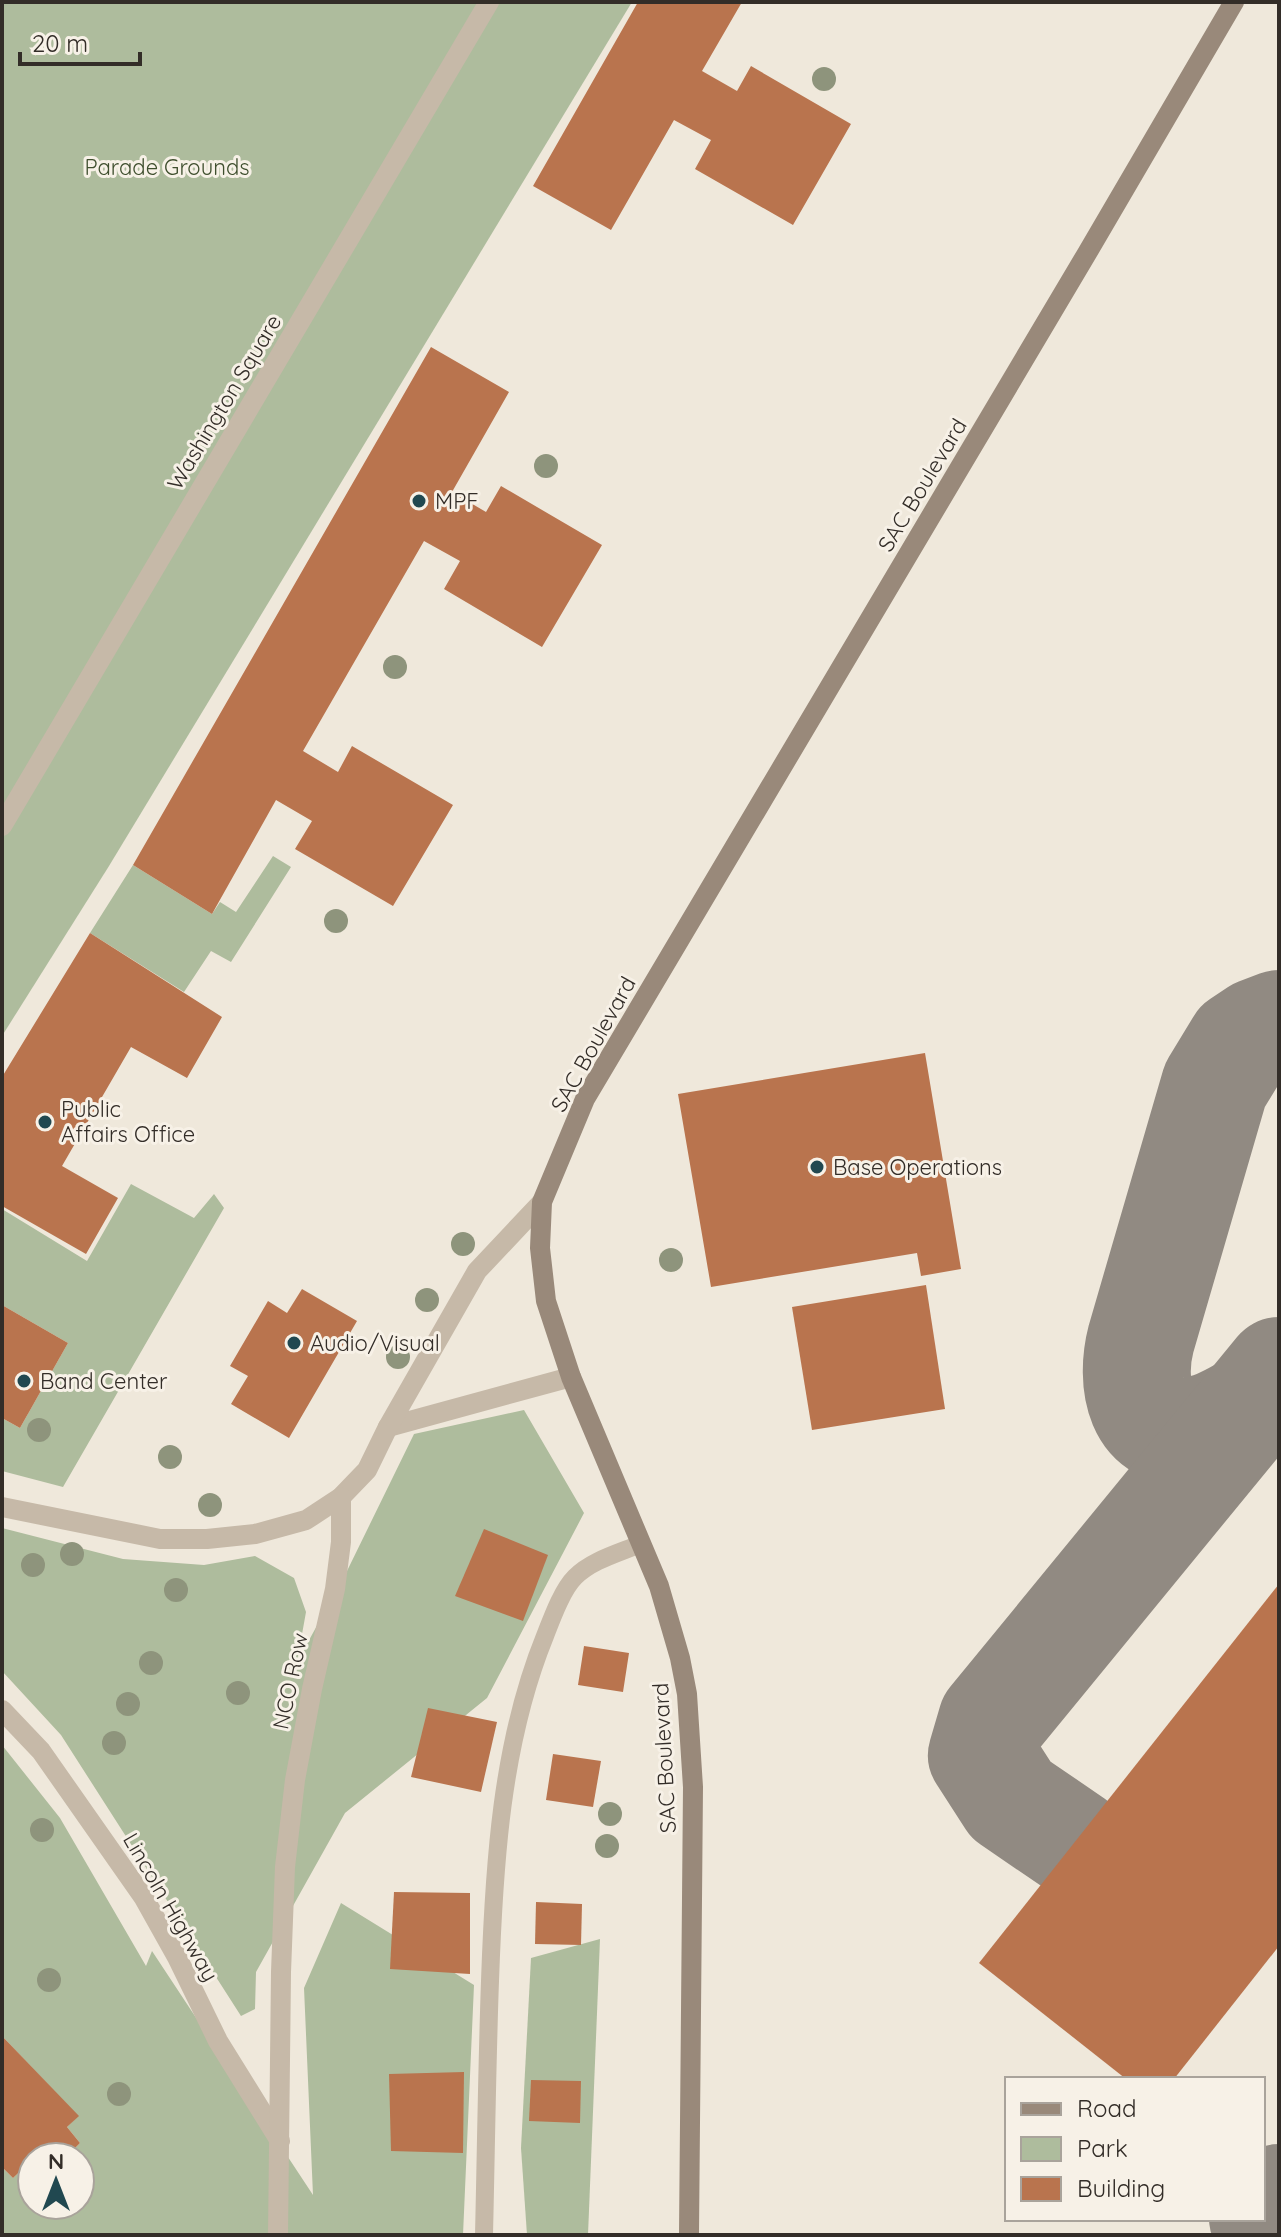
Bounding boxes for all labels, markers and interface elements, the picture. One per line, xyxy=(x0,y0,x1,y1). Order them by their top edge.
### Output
scale bar xyxy=(20,16,140,66)
text: 20 m xyxy=(32,28,88,58)
park label: Parade Grounds xyxy=(84,153,250,181)
street label: Washington Square xyxy=(161,309,287,495)
street label: SAC Boulevard xyxy=(871,413,973,557)
place label: MPF xyxy=(435,487,479,515)
marker: MPF xyxy=(410,492,428,510)
street label: SAC Boulevard xyxy=(544,971,642,1117)
place label: Public Affairs Office xyxy=(61,1095,195,1148)
marker: Public Affairs Office xyxy=(36,1113,54,1131)
place label: Base Operations xyxy=(833,1153,1002,1181)
marker: Base Operations xyxy=(808,1158,826,1176)
place label: Audio/Visual xyxy=(310,1329,440,1357)
marker: Audio/Visual xyxy=(285,1334,303,1352)
place label: Band Center xyxy=(40,1367,168,1395)
marker: Band Center xyxy=(15,1372,33,1390)
street label: NCO Row xyxy=(266,1630,314,1732)
street label: SAC Boulevard xyxy=(646,1682,682,1834)
street label: Lincoln Highway xyxy=(117,1828,225,1986)
legend xyxy=(1005,2077,1265,2221)
text: Road xyxy=(1077,2093,1137,2123)
text: Park xyxy=(1077,2133,1128,2163)
north arrow xyxy=(16,2141,96,2221)
text: N xyxy=(48,2147,64,2175)
text: Building xyxy=(1077,2173,1165,2203)

